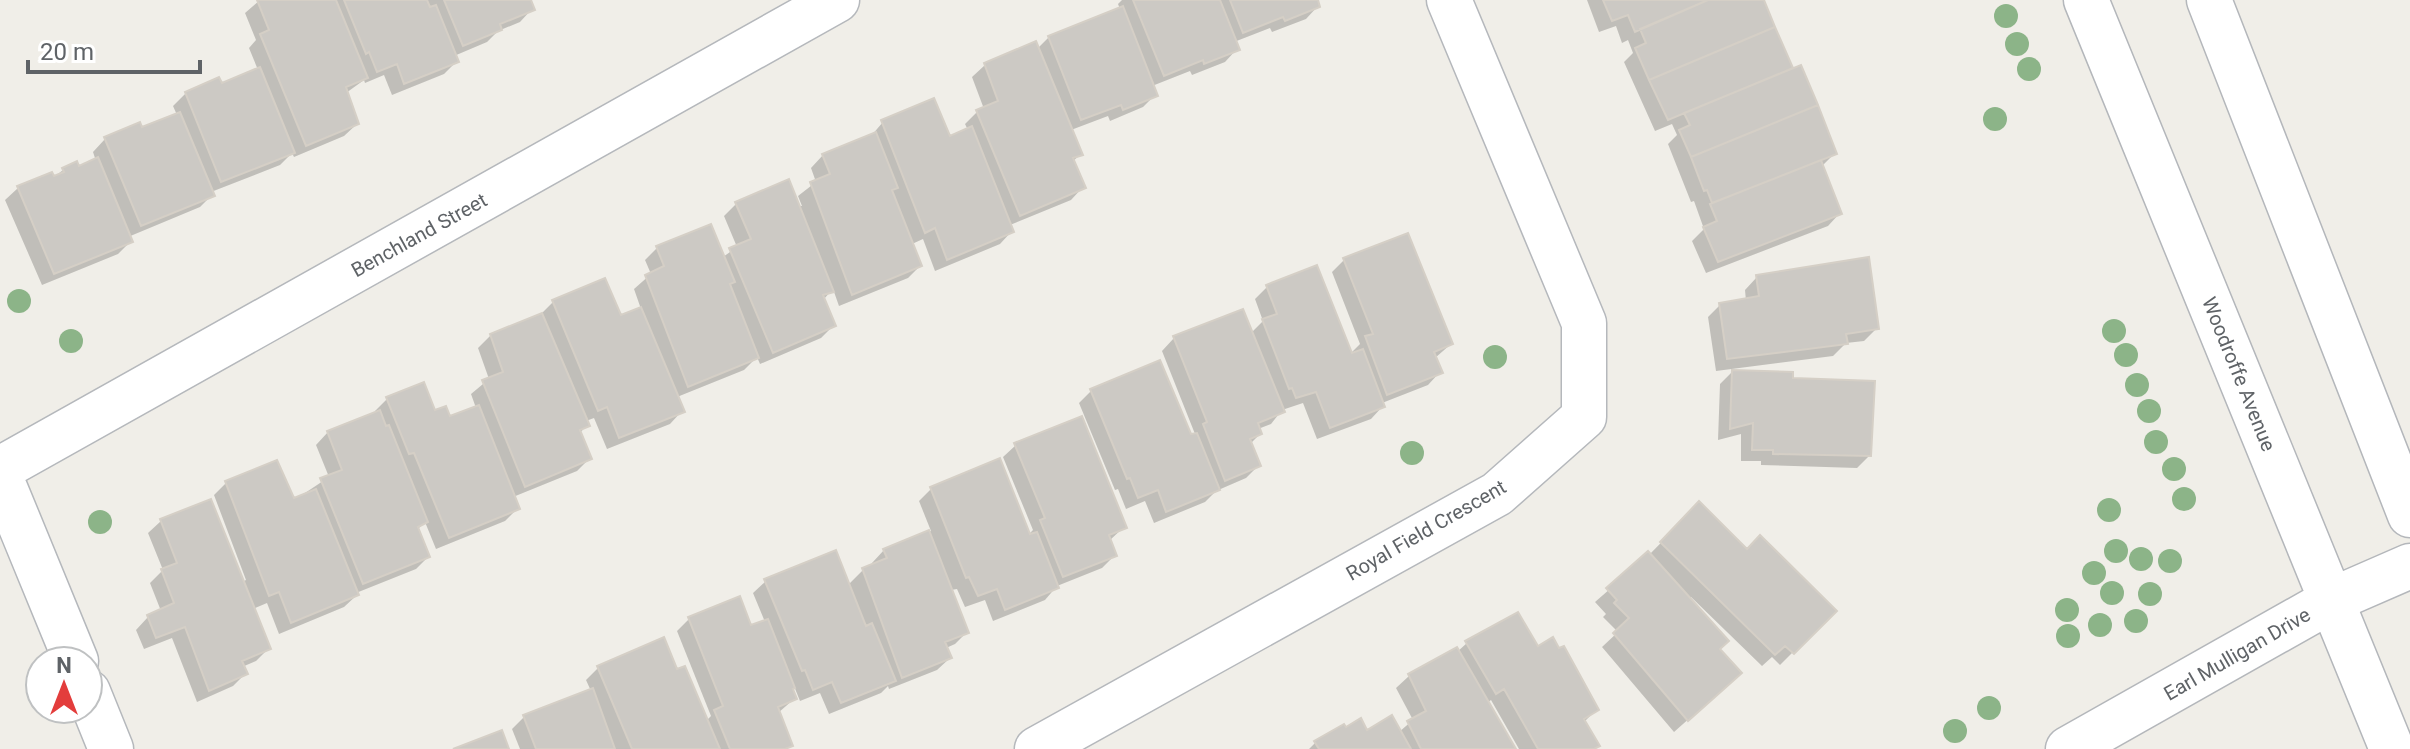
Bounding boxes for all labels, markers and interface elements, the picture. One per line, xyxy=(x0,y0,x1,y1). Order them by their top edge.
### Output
scale bar xyxy=(28,24,200,74)
text: 20 m xyxy=(40,38,94,66)
street label: Benchland Street xyxy=(347,188,491,282)
street label: Woodroffe Avenue xyxy=(2197,293,2281,455)
street label: Royal Field Crescent xyxy=(1342,474,1510,586)
street label: Earl Mulligan Drive xyxy=(2160,602,2314,706)
north arrow xyxy=(24,645,104,725)
text: N xyxy=(56,653,72,678)

